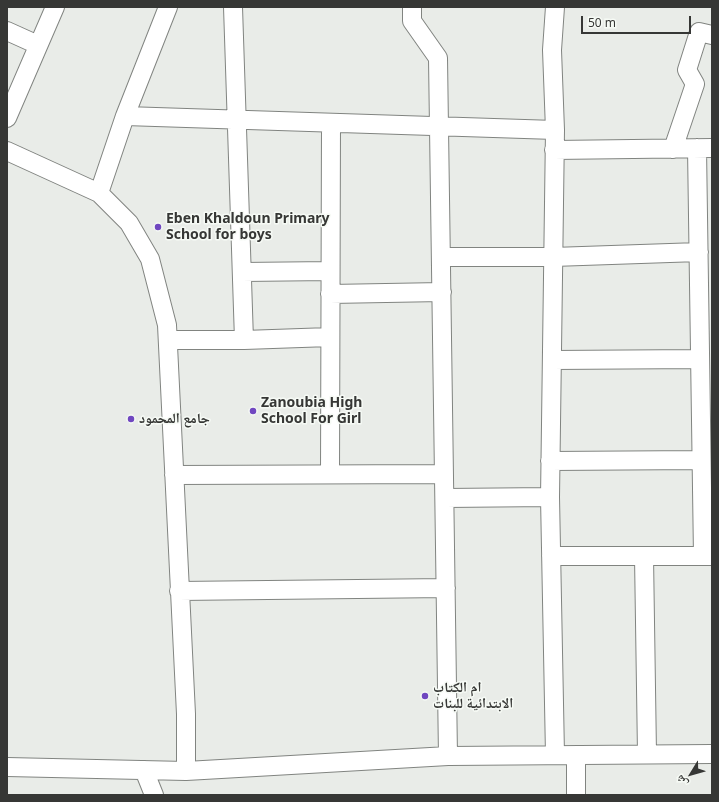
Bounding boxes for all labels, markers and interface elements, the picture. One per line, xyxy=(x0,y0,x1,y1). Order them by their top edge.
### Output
scale bar xyxy=(583,8,693,34)
text: 50 m xyxy=(588,14,616,31)
place label: Eben Khaldoun Primary School for boys xyxy=(166,211,330,244)
marker: Eben Khaldoun Primary School for boys xyxy=(153,222,163,232)
place label: Zanoubia High School For Girl xyxy=(261,395,362,428)
marker: Zanoubia High School For Girl xyxy=(248,406,258,416)
place label: جامع المحمود xyxy=(139,411,210,427)
marker: جامع المحمود xyxy=(126,414,136,424)
place label: ام الكتاب الابتدائية للبنات xyxy=(433,680,513,712)
marker: ام الكتاب الابتدائية للبنات xyxy=(420,691,430,701)
north arrow xyxy=(671,754,711,794)
text: ش xyxy=(672,772,691,791)

